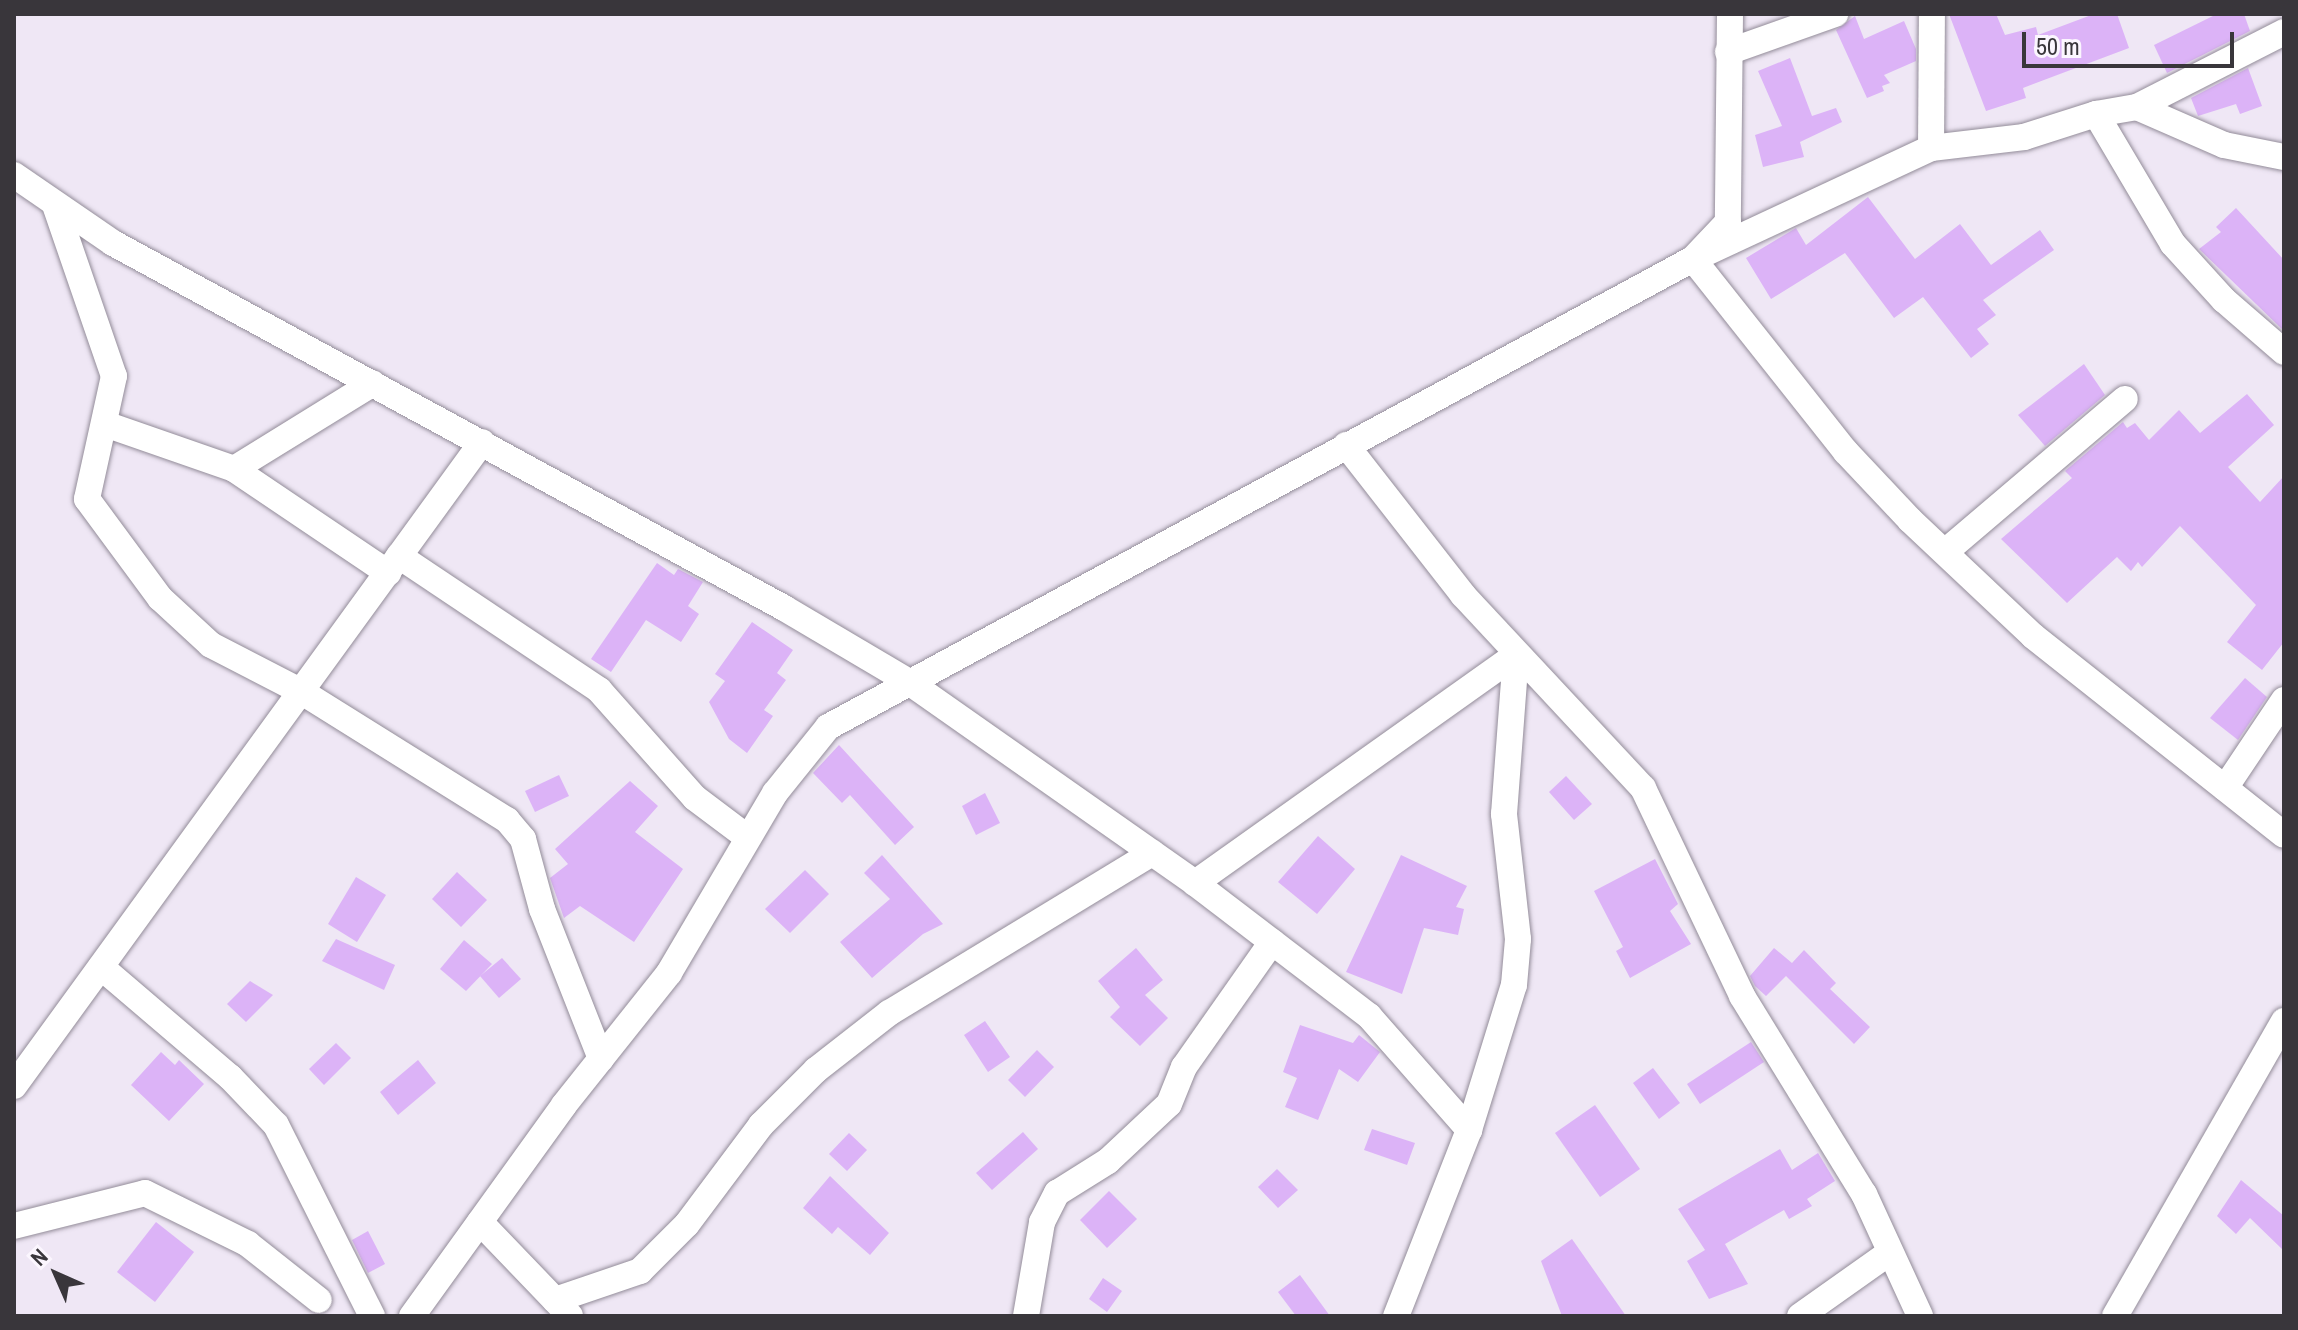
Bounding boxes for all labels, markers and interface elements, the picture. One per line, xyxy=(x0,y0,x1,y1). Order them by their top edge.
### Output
scale bar xyxy=(2026,16,2238,66)
text: 50 m xyxy=(2036,30,2080,62)
north arrow xyxy=(16,1234,96,1314)
text: N xyxy=(24,1242,54,1272)

